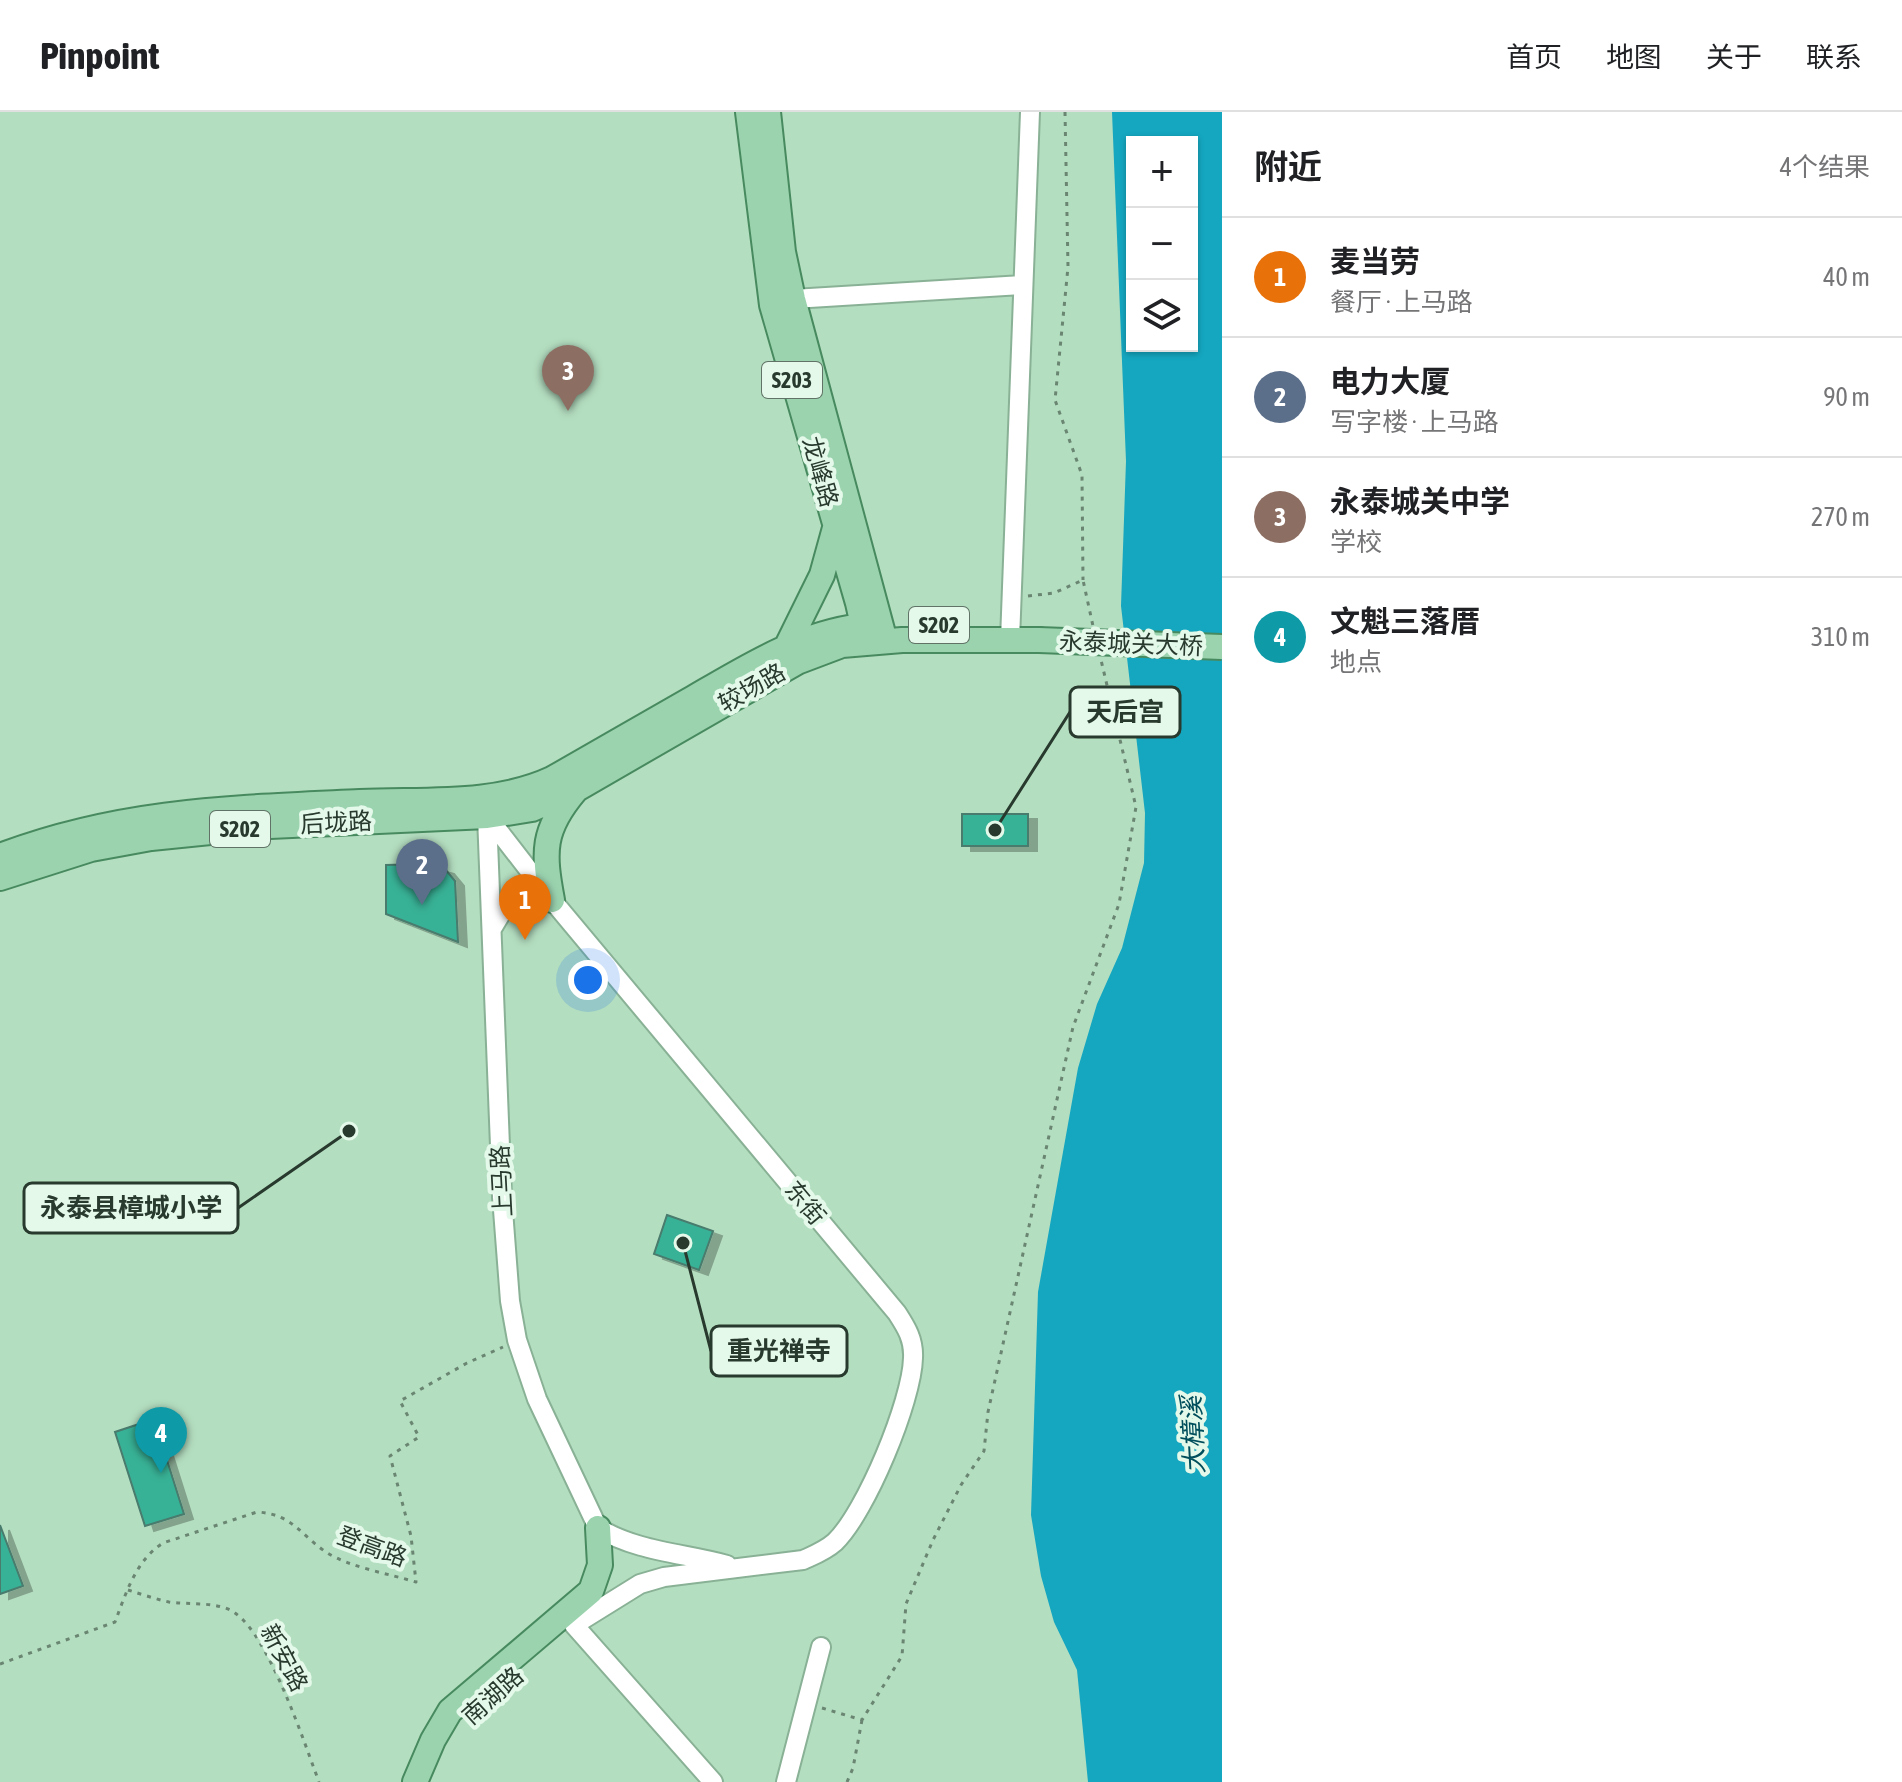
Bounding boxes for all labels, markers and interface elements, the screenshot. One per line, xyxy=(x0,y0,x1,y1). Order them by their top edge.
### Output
text: Pinpoint xyxy=(40,34,159,77)
text: 首页 xyxy=(1506,41,1562,73)
text: 地图 xyxy=(1606,41,1662,73)
text: 关于 xyxy=(1706,41,1762,73)
text: 联系 xyxy=(1806,41,1862,73)
map controls xyxy=(1126,136,1198,352)
button: + xyxy=(1126,136,1198,208)
text: 附近 xyxy=(1254,147,1322,186)
text: 4个结果 xyxy=(1780,152,1870,182)
button: − xyxy=(1126,208,1198,280)
text: 麦当劳 xyxy=(1330,244,1420,278)
text: 1 xyxy=(1274,262,1286,292)
text: 40 m xyxy=(1823,262,1870,292)
button: layers xyxy=(1126,280,1198,352)
text: 餐厅 · 上马路 xyxy=(1330,287,1473,317)
pin: 3 xyxy=(542,345,594,411)
road number: S203 xyxy=(762,362,822,398)
text: 电力大厦 xyxy=(1330,364,1450,398)
text: 2 xyxy=(1274,382,1286,412)
text: 90 m xyxy=(1823,382,1870,412)
text: 写字楼 · 上马路 xyxy=(1330,407,1499,437)
street label: 龙峰路 xyxy=(798,434,843,510)
text: 永泰城关中学 xyxy=(1330,484,1510,518)
text: 3 xyxy=(1274,502,1286,532)
text: 270 m xyxy=(1811,502,1870,532)
text: 学校 xyxy=(1330,527,1382,557)
text: 文魁三落厝 xyxy=(1330,604,1480,638)
road number: S202 xyxy=(909,607,969,643)
text: 4 xyxy=(1274,622,1286,652)
text: 310 m xyxy=(1811,622,1870,652)
street label: 永泰城关大桥 xyxy=(1059,627,1203,660)
text: 地点 xyxy=(1330,647,1382,677)
street label: 较场路 xyxy=(714,658,790,717)
callout: 天后宫 xyxy=(1070,687,1180,737)
text: 天后宫 xyxy=(1086,697,1164,727)
street label: 后垅路 xyxy=(299,807,373,838)
road number: S202 xyxy=(210,811,270,847)
pin: 2 xyxy=(396,839,448,905)
pin: 1 xyxy=(499,874,551,940)
your location xyxy=(568,960,608,1000)
street label: 上马路 xyxy=(486,1144,517,1218)
street label: 东街 xyxy=(780,1176,831,1230)
callout: 永泰县樟城小学 xyxy=(24,1183,238,1233)
text: 永泰县樟城小学 xyxy=(40,1193,222,1223)
callout: 重光禅寺 xyxy=(711,1326,847,1376)
text: 重光禅寺 xyxy=(727,1336,831,1366)
water label: 大樟溪 xyxy=(1176,1392,1210,1475)
pin: 4 xyxy=(135,1407,187,1473)
street label: 登高路 xyxy=(334,1522,411,1572)
street label: 新安路 xyxy=(256,1620,313,1696)
street label: 南湖路 xyxy=(457,1662,528,1730)

